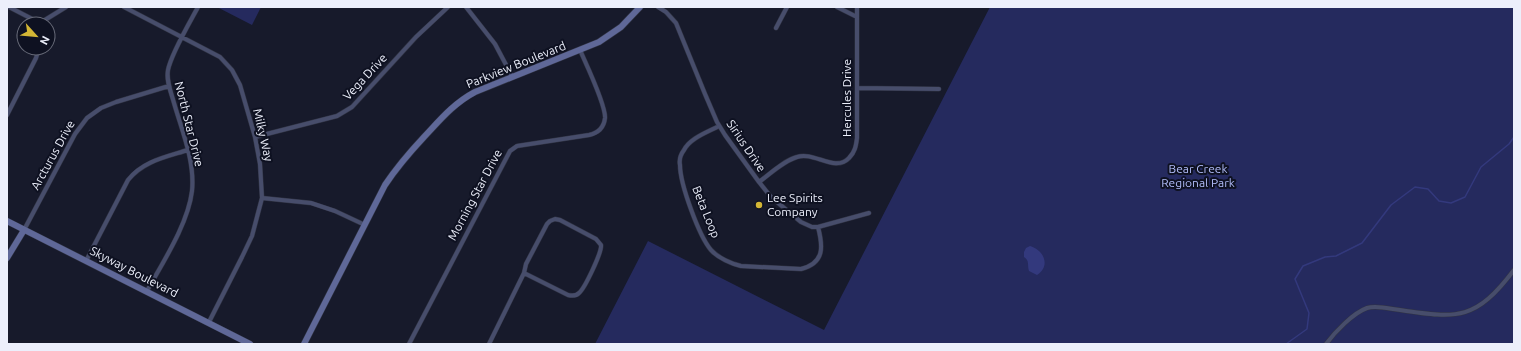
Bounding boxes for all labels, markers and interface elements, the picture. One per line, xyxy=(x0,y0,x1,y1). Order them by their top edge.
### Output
north arrow xyxy=(16,16,56,56)
text: N xyxy=(38,34,52,47)
street label: Parkview Boulevard xyxy=(464,39,567,90)
street label: Vega Drive xyxy=(340,51,389,102)
street label: Hercules Drive xyxy=(840,59,853,137)
street label: North Star Drive xyxy=(173,80,206,168)
street label: Milky Way xyxy=(251,107,276,163)
street label: Sirius Drive xyxy=(724,117,769,174)
street label: Arcturus Drive xyxy=(28,118,77,192)
street label: Morning Star Drive xyxy=(445,147,504,242)
park label: Bear Creek Regional Park xyxy=(1161,162,1235,189)
street label: Beta Loop xyxy=(690,184,723,240)
place label: Lee Spirits Company xyxy=(767,191,823,218)
marker: Lee Spirits Company xyxy=(754,200,764,210)
street label: Skyway Boulevard xyxy=(88,244,180,299)

